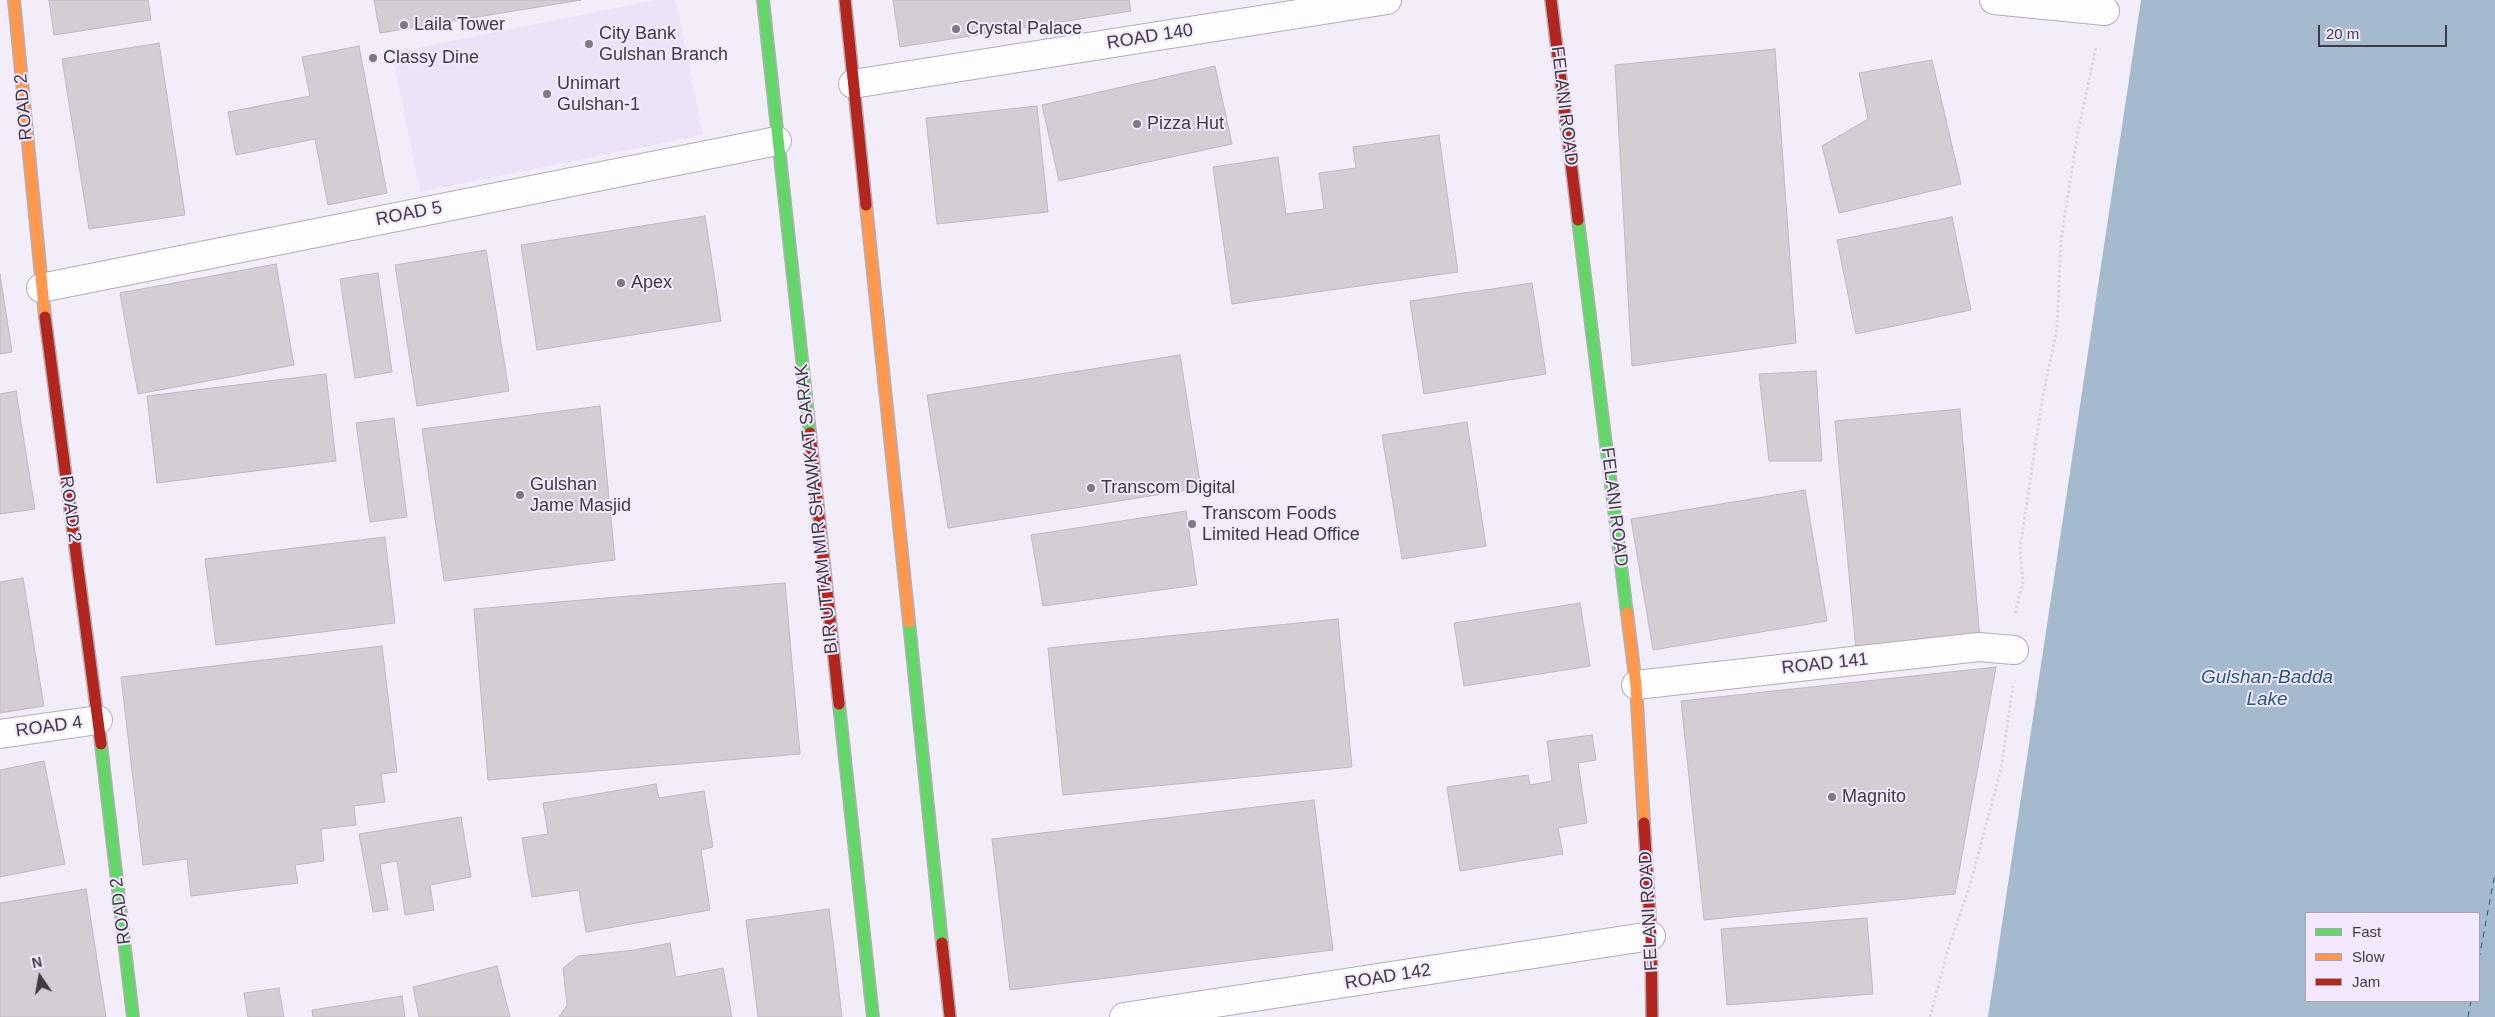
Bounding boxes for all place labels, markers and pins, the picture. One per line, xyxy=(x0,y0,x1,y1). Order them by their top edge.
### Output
place label: Laila Tower xyxy=(414,14,505,36)
place label: Crystal Palace xyxy=(966,18,1082,40)
marker: Laila Tower xyxy=(398,19,410,31)
place label: City Bank Gulshan Branch xyxy=(599,23,728,66)
marker: Crystal Palace xyxy=(950,23,962,35)
marker: City Bank Gulshan Branch xyxy=(583,38,595,50)
place label: Classy Dine xyxy=(383,47,479,69)
marker: Classy Dine xyxy=(367,52,379,64)
place label: Unimart Gulshan-1 xyxy=(557,73,640,116)
marker: Unimart Gulshan-1 xyxy=(541,88,553,100)
place label: Pizza Hut xyxy=(1147,113,1224,135)
marker: Pizza Hut xyxy=(1131,118,1143,130)
place label: Apex xyxy=(631,272,672,294)
marker: Apex xyxy=(615,277,627,289)
place label: Gulshan Jame Masjid xyxy=(530,474,631,516)
place label: Transcom Digital xyxy=(1101,477,1235,499)
marker: Transcom Digital xyxy=(1085,482,1097,494)
marker: Gulshan Jame Masjid xyxy=(514,489,526,501)
place label: Transcom Foods Limited Head Office xyxy=(1202,503,1360,546)
marker: Transcom Foods Limited Head Office xyxy=(1186,518,1198,530)
place label: Magnito xyxy=(1842,786,1906,808)
marker: Magnito xyxy=(1826,791,1838,803)

